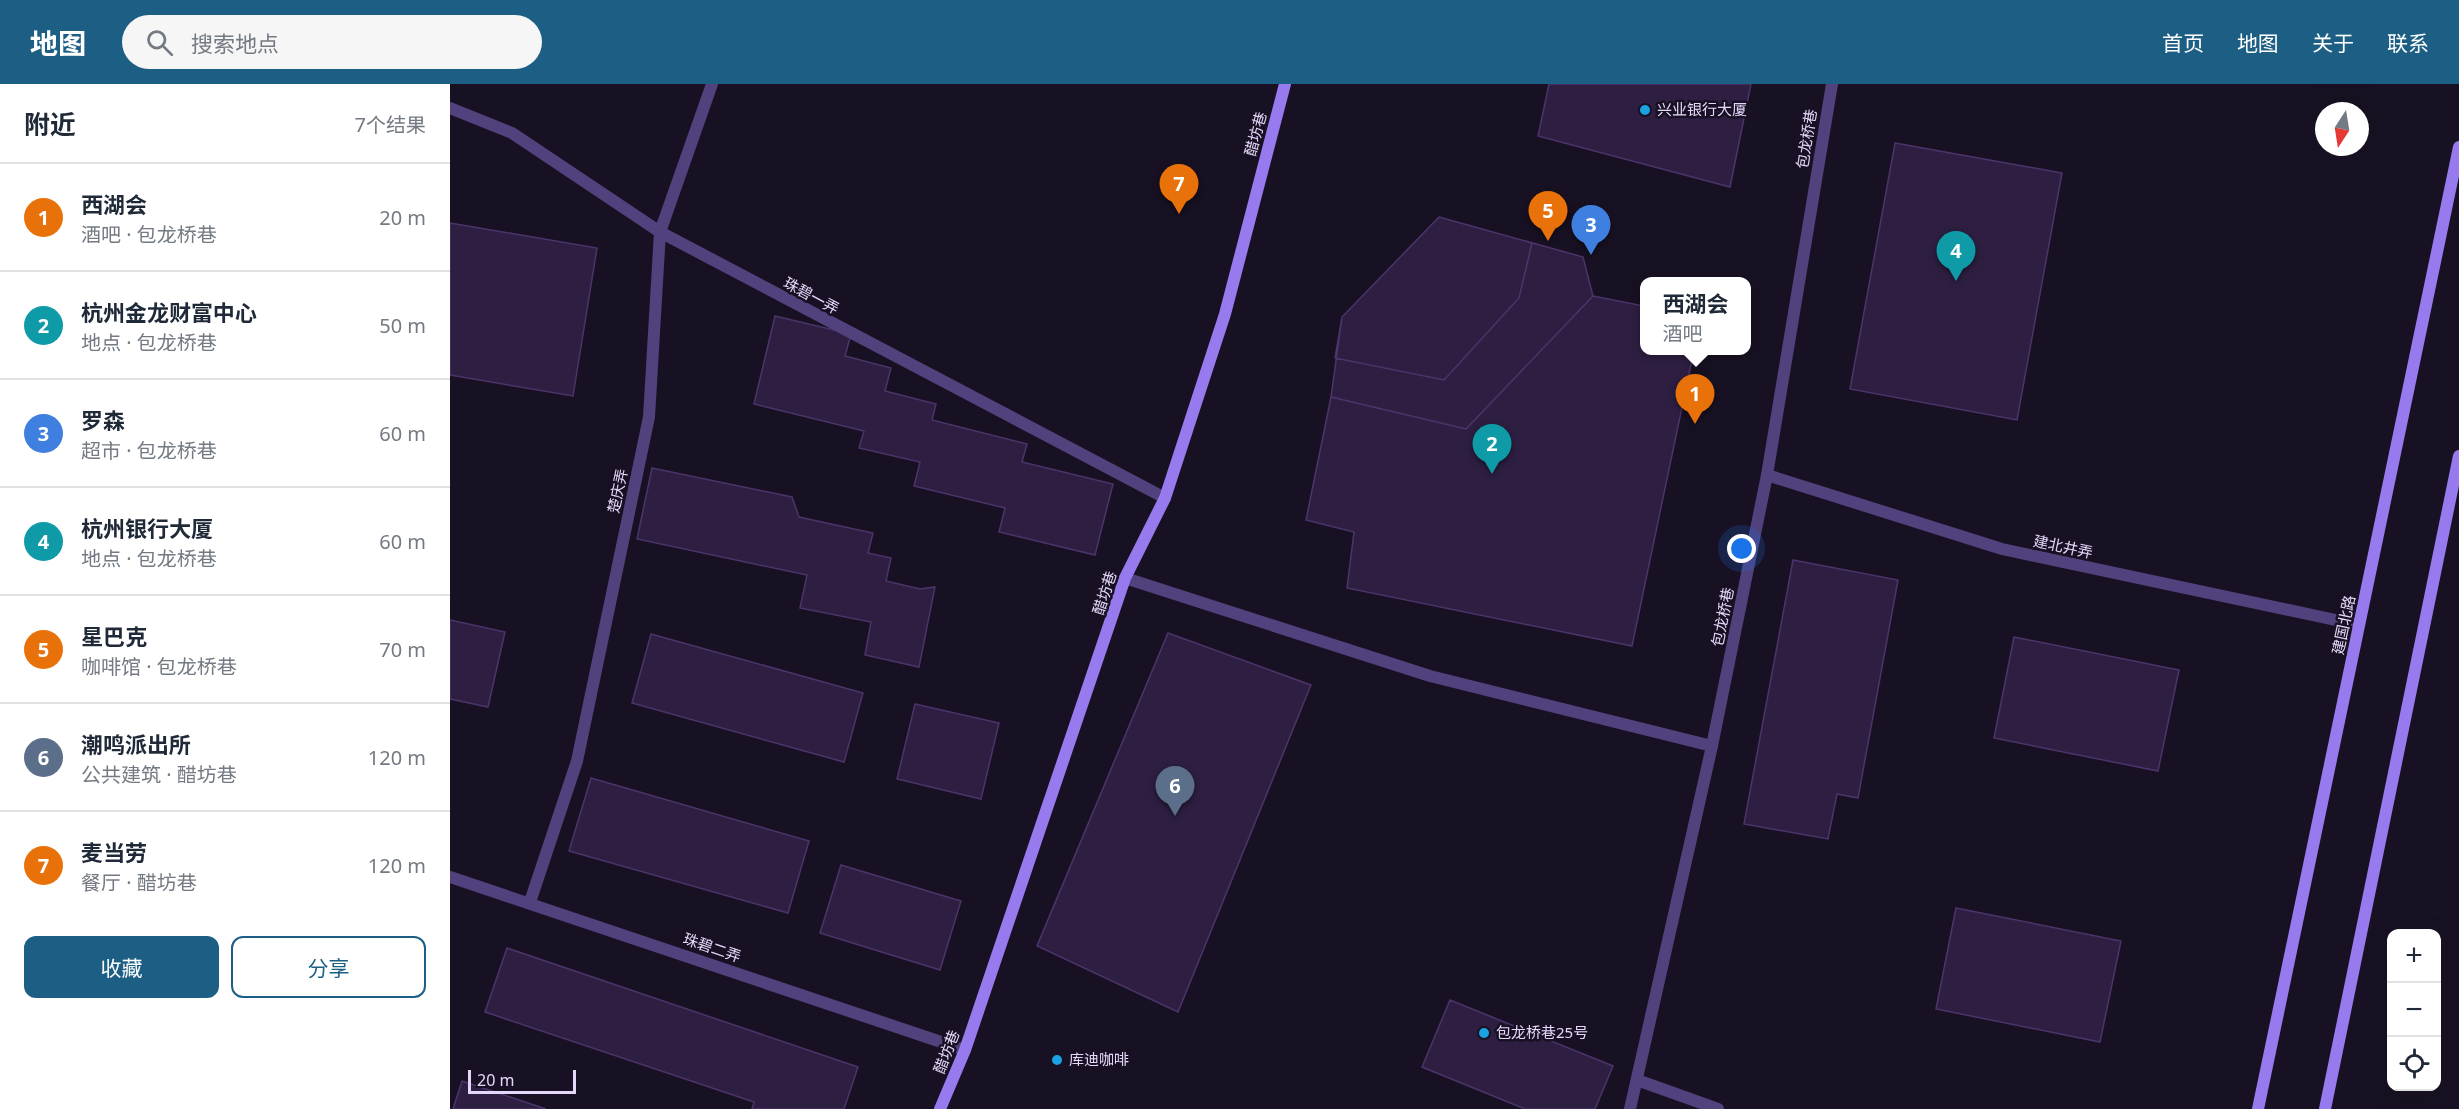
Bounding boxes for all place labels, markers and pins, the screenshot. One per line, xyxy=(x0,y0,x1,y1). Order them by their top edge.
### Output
place label: 兴业银行大厦 xyxy=(1657,99,1747,119)
marker: 兴业银行大厦 xyxy=(1638,103,1652,117)
pin: 7 xyxy=(1160,164,1198,214)
pin: 5 xyxy=(1528,192,1568,241)
pin: 3 xyxy=(1572,206,1610,255)
pin: 4 xyxy=(1936,232,1976,281)
pin: 1 xyxy=(1676,374,1714,424)
pin: 2 xyxy=(1472,424,1512,474)
pin: 6 xyxy=(1156,766,1194,816)
place label: 包龙桥巷25号 xyxy=(1496,1022,1588,1042)
marker: 包龙桥巷25号 xyxy=(1477,1026,1491,1040)
place label: 库迪咖啡 xyxy=(1069,1049,1129,1069)
marker: 库迪咖啡 xyxy=(1050,1053,1064,1067)

